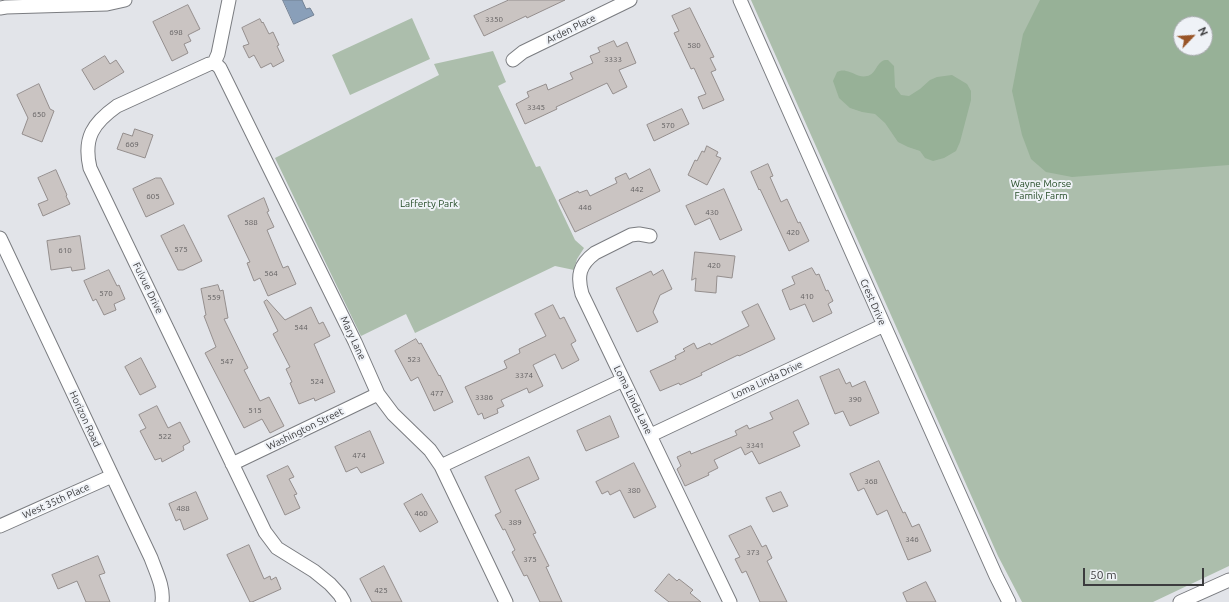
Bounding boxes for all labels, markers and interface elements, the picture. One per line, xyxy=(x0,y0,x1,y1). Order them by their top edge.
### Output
street label: Arden Place xyxy=(544,12,598,46)
house number: 3350 xyxy=(485,14,503,24)
north arrow xyxy=(1173,16,1213,56)
text: N xyxy=(1196,25,1210,38)
house number: 698 xyxy=(169,27,183,37)
house number: 580 xyxy=(687,40,701,50)
house number: 3333 xyxy=(604,54,622,64)
house number: 3345 xyxy=(527,102,545,112)
house number: 650 xyxy=(32,109,46,119)
house number: 570 xyxy=(661,120,675,130)
house number: 669 xyxy=(125,139,139,149)
park label: Wayne Morse Family Farm xyxy=(1011,178,1071,202)
house number: 442 xyxy=(630,184,644,194)
house number: 605 xyxy=(146,191,160,201)
park label: Lafferty Park xyxy=(400,198,458,210)
house number: 446 xyxy=(578,202,592,212)
house number: 430 xyxy=(705,207,719,217)
house number: 588 xyxy=(244,217,258,227)
house number: 420 xyxy=(786,227,800,237)
house number: 575 xyxy=(174,244,188,254)
house number: 610 xyxy=(58,245,72,255)
street label: Fulvue Drive xyxy=(130,260,166,316)
house number: 420 xyxy=(707,260,721,270)
house number: 564 xyxy=(264,268,278,278)
street label: Crest Drive xyxy=(857,277,889,327)
house number: 570 xyxy=(99,288,113,298)
house number: 410 xyxy=(800,291,814,301)
house number: 559 xyxy=(207,292,221,302)
street label: Mary Lane xyxy=(338,314,368,362)
house number: 544 xyxy=(294,322,308,332)
house number: 523 xyxy=(407,354,421,364)
house number: 547 xyxy=(220,356,234,366)
street label: Loma Linda Drive xyxy=(730,358,804,402)
street label: Loma Linda Lane xyxy=(611,364,655,436)
house number: 3374 xyxy=(515,370,533,380)
house number: 524 xyxy=(310,376,324,386)
house number: 477 xyxy=(430,388,444,398)
street label: Horizon Road xyxy=(67,389,103,449)
house number: 3386 xyxy=(475,392,493,402)
house number: 390 xyxy=(848,394,862,404)
house number: 515 xyxy=(248,405,262,415)
street label: Washington Street xyxy=(265,405,345,453)
house number: 522 xyxy=(158,431,172,441)
house number: 3341 xyxy=(746,440,764,450)
house number: 474 xyxy=(352,450,366,460)
house number: 368 xyxy=(864,476,878,486)
street label: West 35th Place xyxy=(21,481,91,521)
house number: 380 xyxy=(627,485,641,495)
house number: 488 xyxy=(176,503,190,513)
house number: 460 xyxy=(414,508,428,518)
house number: 389 xyxy=(508,517,522,527)
house number: 346 xyxy=(905,534,919,544)
house number: 373 xyxy=(746,547,760,557)
house number: 375 xyxy=(523,554,537,564)
scale bar xyxy=(1085,560,1206,586)
text: 50 m xyxy=(1090,568,1117,581)
house number: 425 xyxy=(374,585,388,595)

